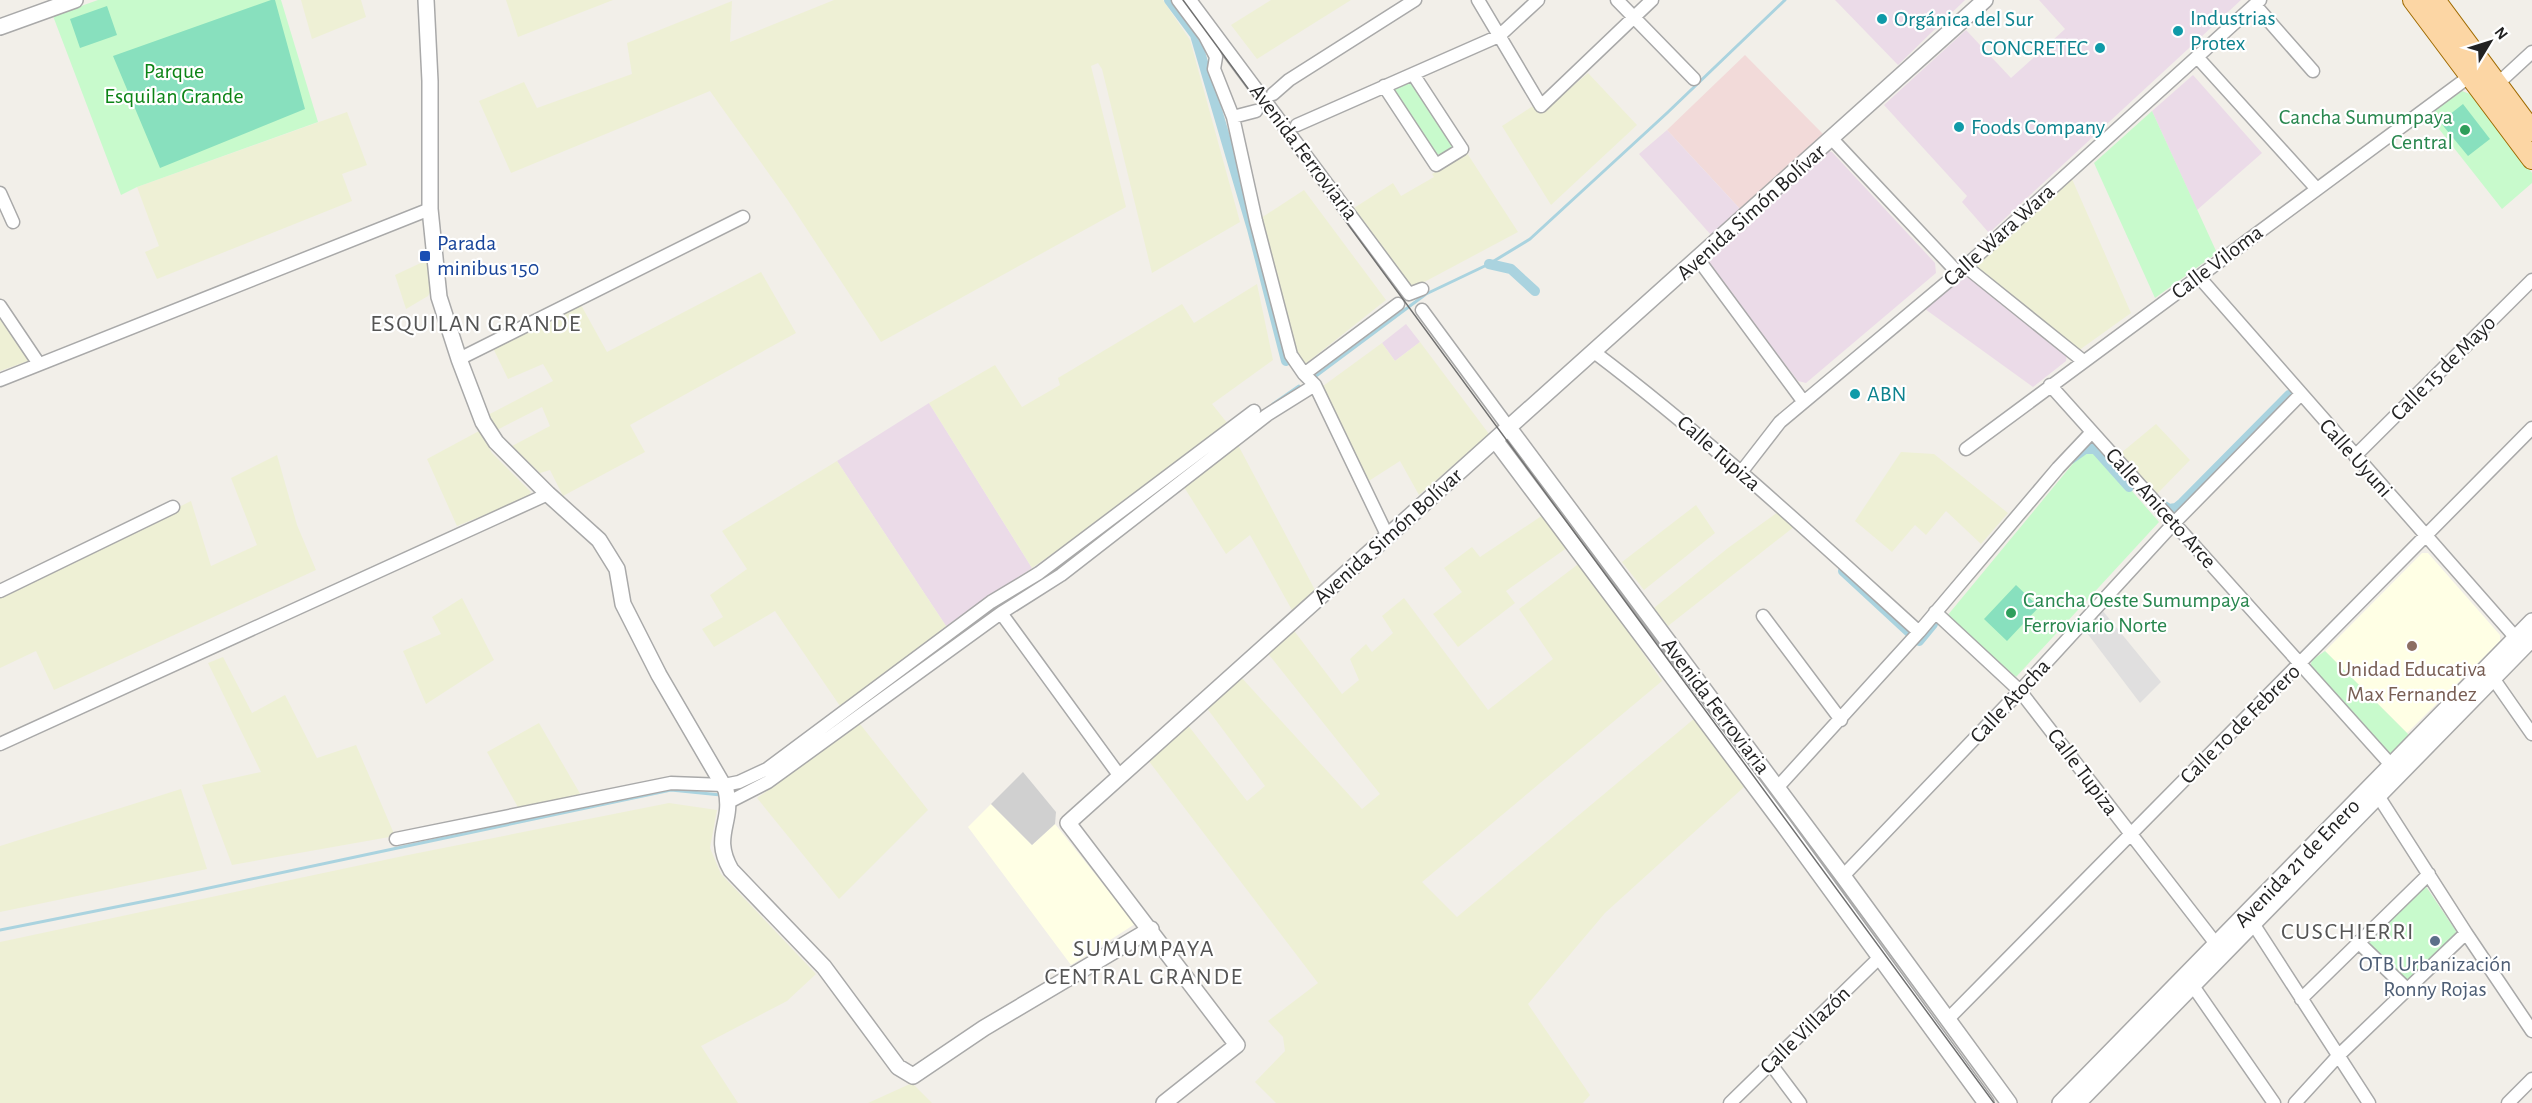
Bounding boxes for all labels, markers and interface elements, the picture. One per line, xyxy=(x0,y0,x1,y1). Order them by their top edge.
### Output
place label: Industrias Protex xyxy=(2190,7,2276,54)
place label: Orgánica del Sur xyxy=(1894,8,2033,30)
marker: Orgánica del Sur xyxy=(1875,12,1889,26)
north arrow xyxy=(2460,12,2520,72)
marker: Industrias Protex xyxy=(2171,24,2185,38)
text: N xyxy=(2491,24,2511,43)
place label: CONCRETEC xyxy=(1981,37,2088,59)
marker: CONCRETEC xyxy=(2093,41,2107,55)
park label: Parque Esquilan Grande xyxy=(104,60,244,107)
street label: Avenida Ferroviaria xyxy=(1246,80,1362,224)
place label: Cancha Sumumpaya Central xyxy=(2279,106,2453,153)
place label: Foods Company xyxy=(1971,116,2106,138)
marker: Foods Company xyxy=(1952,120,1966,134)
marker: Cancha Sumumpaya Central xyxy=(2458,123,2472,137)
street label: Avenida Simón Bolívar xyxy=(1673,140,1829,284)
street label: Calle Wara Wara xyxy=(1939,180,2059,290)
street label: Calle Viloma xyxy=(2167,221,2267,303)
place label: Parada minibus 150 xyxy=(437,232,539,279)
marker: Parada minibus 150 xyxy=(418,249,432,263)
street label: Calle 15 de Mayo xyxy=(2386,311,2500,425)
district label: ESQUILAN GRANDE xyxy=(370,312,582,336)
place label: ABN xyxy=(1867,383,1907,405)
marker: ABN xyxy=(1848,387,1862,401)
street label: Calle Tupiza xyxy=(1673,411,1765,495)
street label: Calle Uyuni xyxy=(2315,415,2397,501)
street label: Calle Aniceto Arce xyxy=(2102,444,2220,572)
street label: Avenida Simón Bolívar xyxy=(1310,464,1466,608)
place label: Cancha Oeste Sumumpaya Ferroviario Norte xyxy=(2023,589,2250,636)
marker: Cancha Oeste Sumumpaya Ferroviario Norte xyxy=(2004,606,2018,620)
street label: Avenida Ferroviaria xyxy=(1658,634,1774,778)
marker: Unidad Educativa Max Fernandez xyxy=(2405,639,2419,653)
street label: Calle Atocha xyxy=(1966,655,2054,747)
place label: Unidad Educativa Max Fernandez xyxy=(2337,658,2487,705)
street label: Calle 10 de Febrero xyxy=(2176,660,2304,788)
street label: Calle Tupiza xyxy=(2043,724,2123,820)
street label: Avenida 21 de Enero xyxy=(2230,794,2364,932)
district label: CUSCHIERRI xyxy=(2281,920,2415,944)
marker: OTB Urbanización Ronny Rojas xyxy=(2428,934,2442,948)
district label: SUMUMPAYA CENTRAL GRANDE xyxy=(1044,937,1244,989)
place label: OTB Urbanización Ronny Rojas xyxy=(2359,953,2511,1000)
street label: Calle Villazón xyxy=(1756,982,1854,1078)

